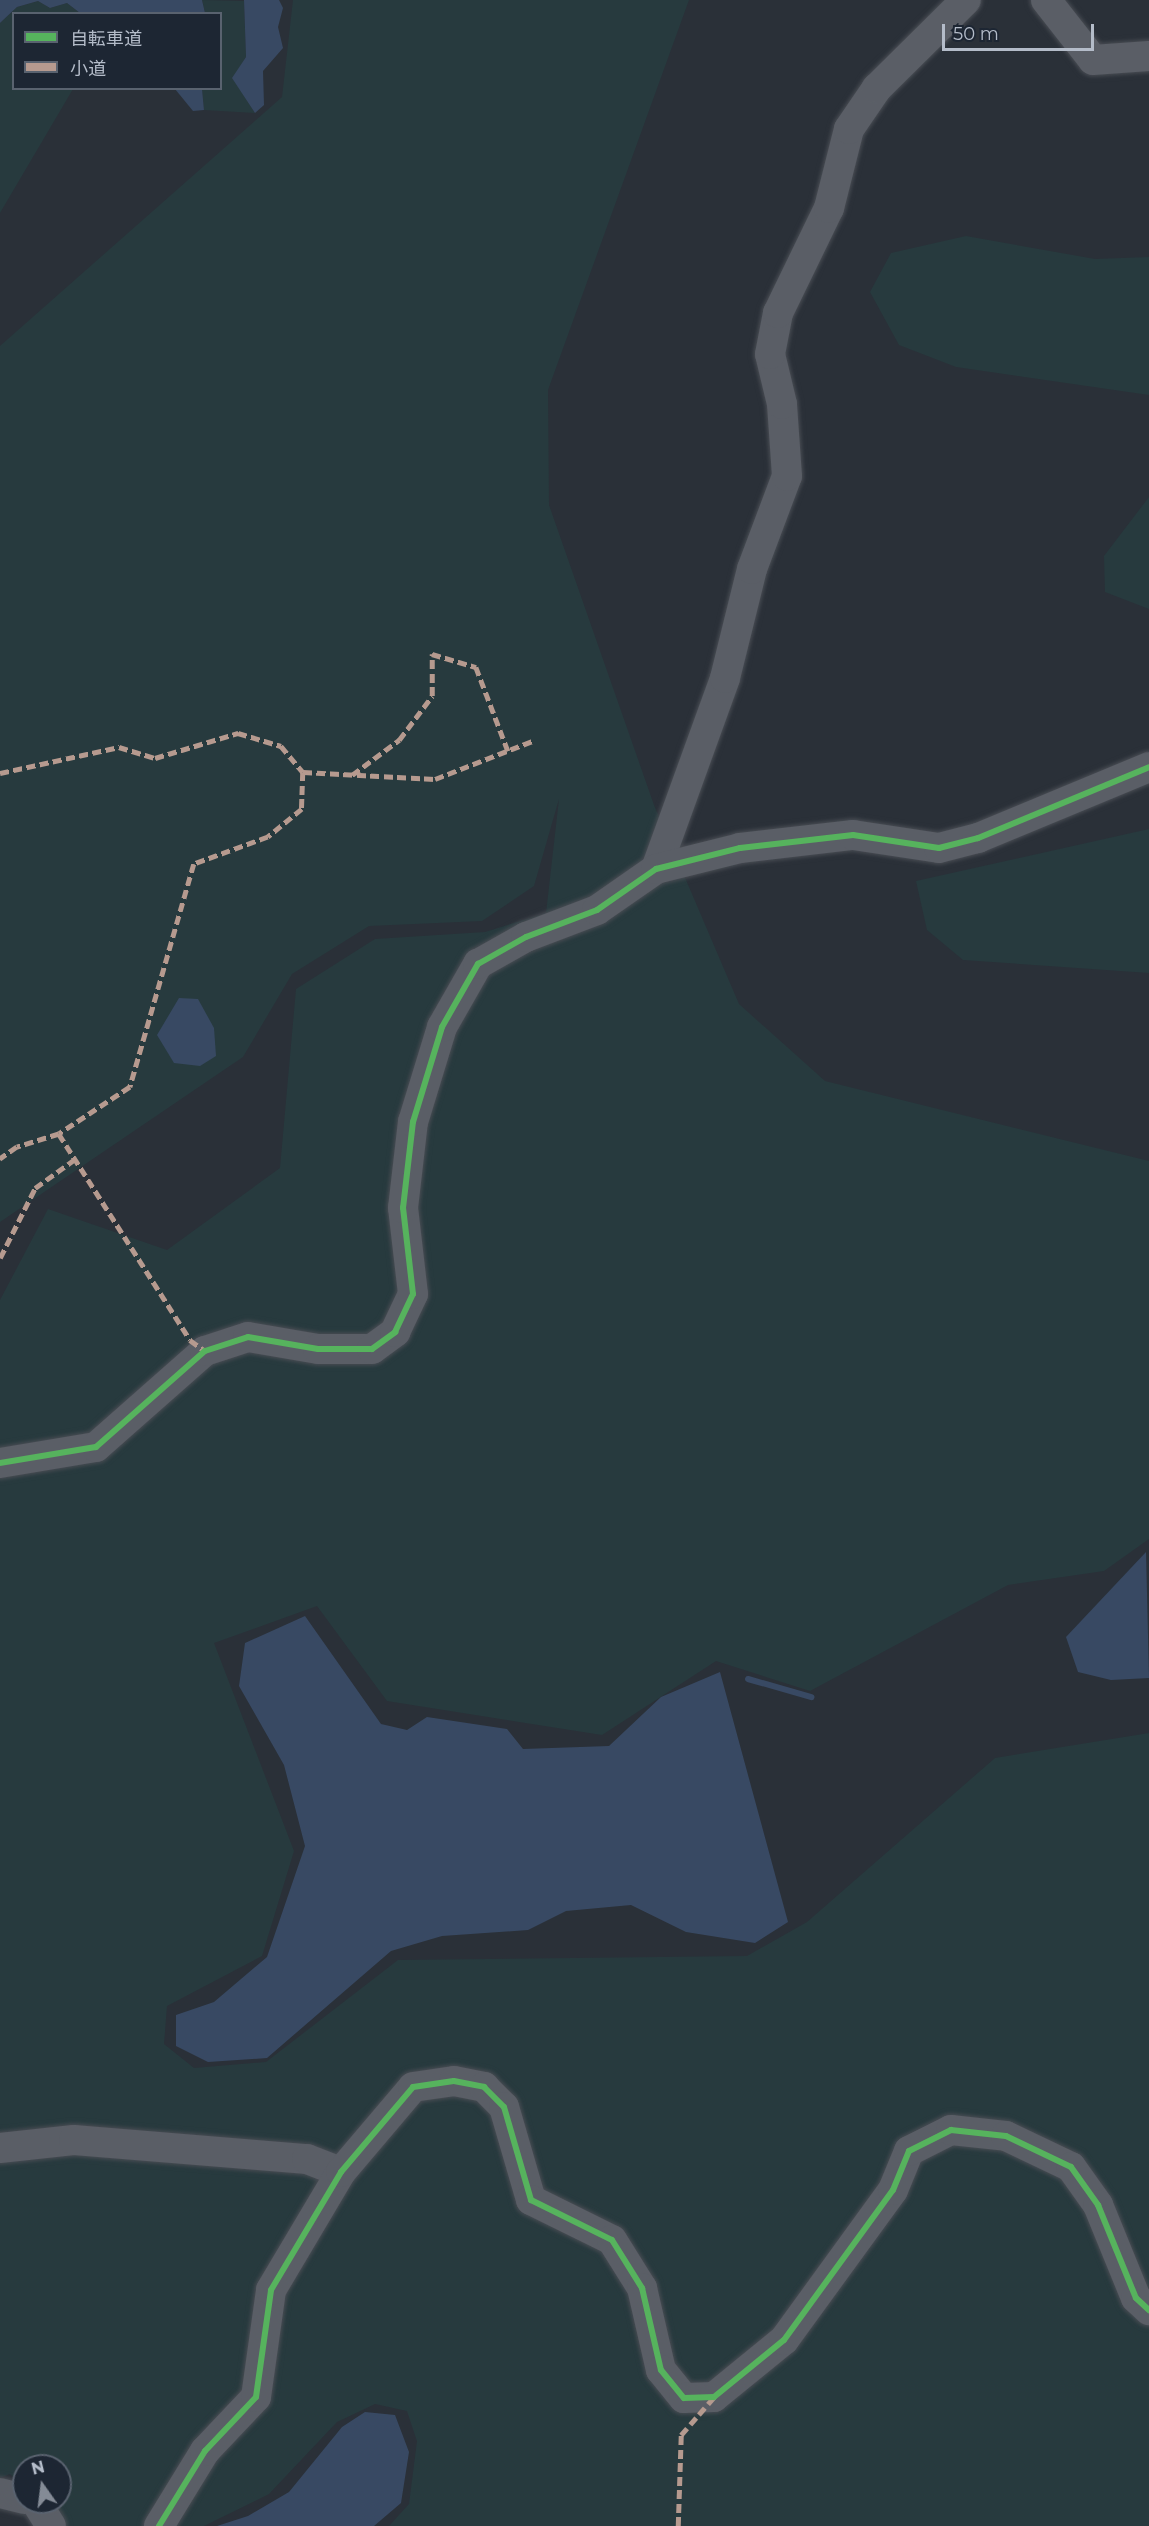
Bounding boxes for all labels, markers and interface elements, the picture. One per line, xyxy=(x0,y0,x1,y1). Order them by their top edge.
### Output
legend xyxy=(12,12,222,90)
scale bar xyxy=(945,12,1096,50)
text: 50 m xyxy=(953,23,999,45)
text: 自転車道 xyxy=(70,28,142,50)
text: 小道 xyxy=(70,58,106,80)
north arrow xyxy=(12,2454,72,2514)
text: N xyxy=(29,2457,47,2479)

